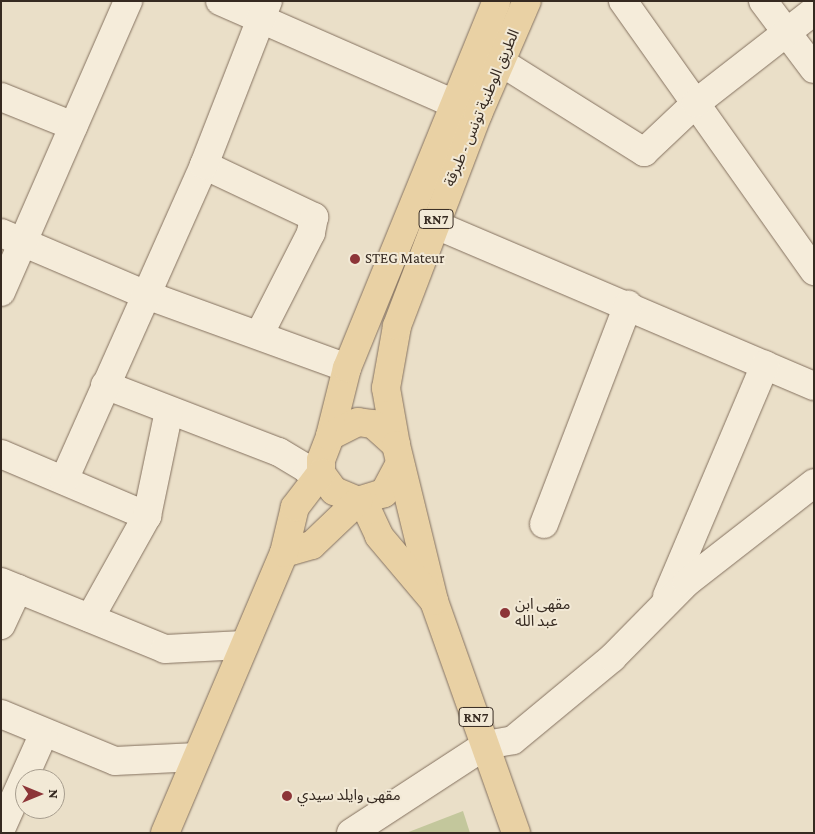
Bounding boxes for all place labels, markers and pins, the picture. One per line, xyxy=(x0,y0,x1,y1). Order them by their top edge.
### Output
place label: STEG Mateur xyxy=(365,250,445,268)
marker: STEG Mateur xyxy=(349,253,361,265)
place label: مقهى ابن عبد الله xyxy=(515,595,570,630)
marker: مقهى ابن عبد الله xyxy=(499,607,511,619)
place label: مقهى وايلد سيدي xyxy=(297,787,401,805)
marker: مقهى وايلد سيدي xyxy=(281,790,293,802)

